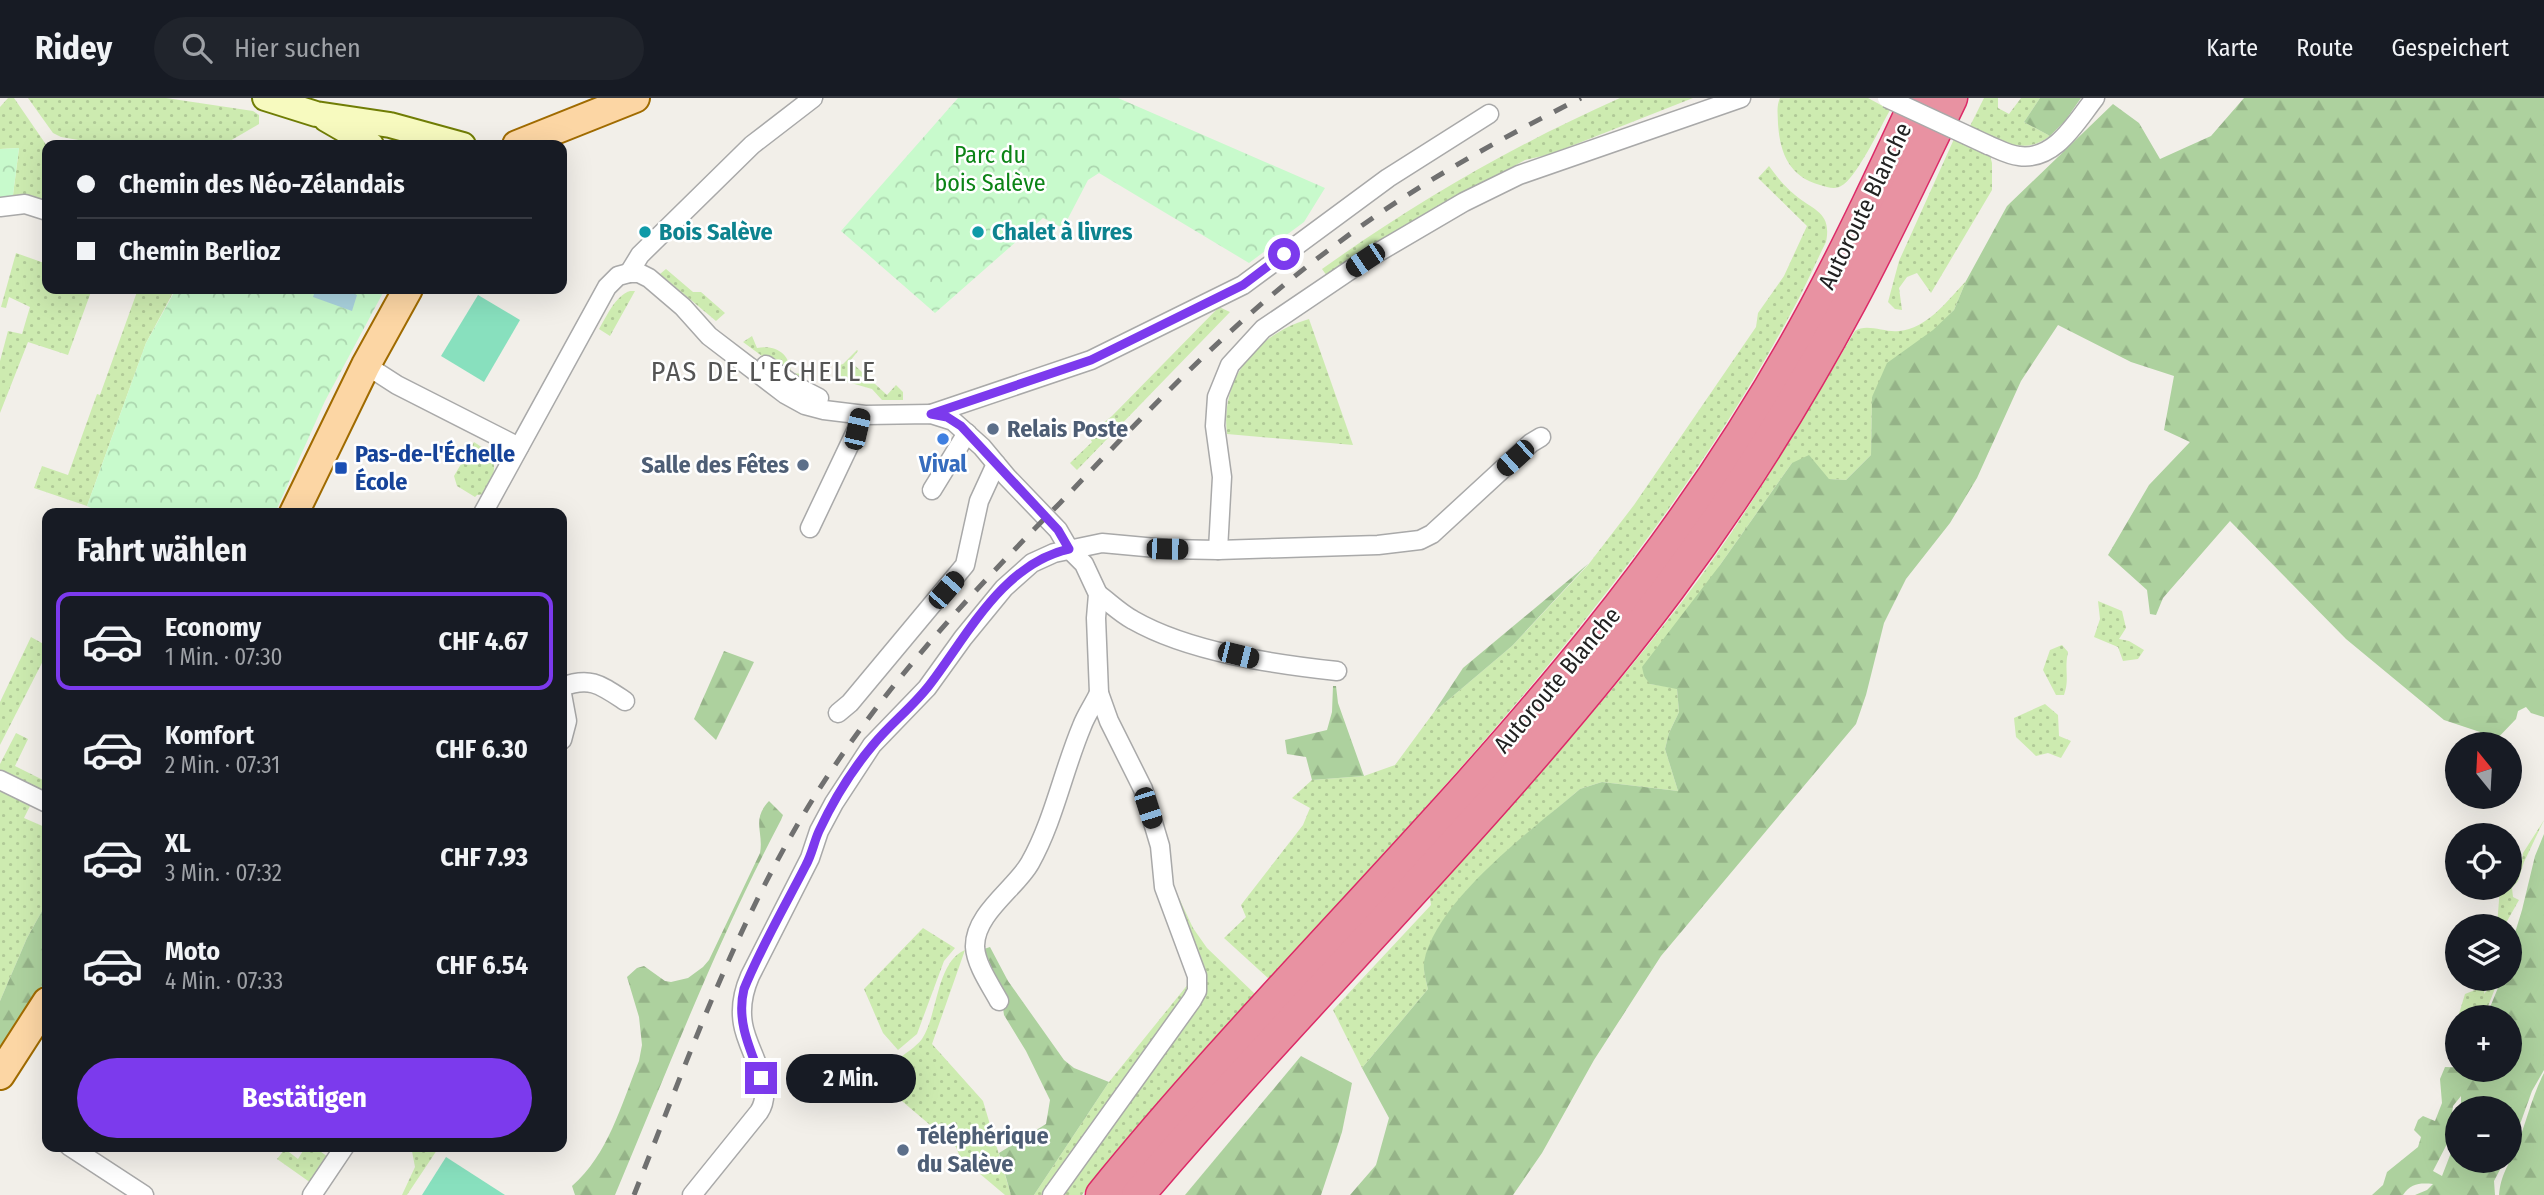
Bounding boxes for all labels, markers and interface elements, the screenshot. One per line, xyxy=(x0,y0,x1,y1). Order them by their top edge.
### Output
search box xyxy=(154,17,644,80)
text: Ridey xyxy=(35,28,112,68)
icon: search xyxy=(178,29,216,67)
text: Hier suchen xyxy=(234,33,361,64)
text: Karte xyxy=(2206,34,2258,62)
text: Route xyxy=(2296,34,2353,62)
text: Gespeichert xyxy=(2391,34,2509,62)
street label: Autoroute Blanche xyxy=(1813,118,1917,294)
park label: Parc du bois Salève xyxy=(934,141,1046,197)
text: Chemin des Néo-Zélandais xyxy=(119,169,405,200)
place label: Bois Salève xyxy=(659,218,773,246)
place label: Chalet à livres xyxy=(992,218,1133,246)
marker: Bois Salève xyxy=(637,224,653,240)
marker: Chalet à livres xyxy=(970,224,986,240)
text: Chemin Berlioz xyxy=(119,236,280,267)
route start xyxy=(1268,238,1300,270)
car xyxy=(1342,240,1389,280)
district label: PAS DE L'ECHELLE xyxy=(651,355,877,388)
car xyxy=(843,406,872,452)
place label: Relais Poste xyxy=(1007,415,1128,443)
marker: Relais Poste xyxy=(985,421,1001,437)
marker: Vival xyxy=(935,431,951,447)
car xyxy=(1493,436,1538,480)
place label: Pas-de-l'Échelle École xyxy=(355,439,515,496)
place label: Vival xyxy=(918,450,967,478)
place label: Salle des Fêtes xyxy=(641,451,789,479)
marker: Salle des Fêtes xyxy=(795,457,811,473)
marker: Pas-de-l'Échelle École xyxy=(333,460,349,476)
text: Fahrt wählen xyxy=(77,531,247,569)
car xyxy=(1146,538,1189,560)
car xyxy=(925,567,968,613)
street label: Autoroute Blanche xyxy=(1488,601,1626,759)
icon: car xyxy=(81,610,144,673)
text: Economy xyxy=(165,612,261,643)
text: CHF 4.67 xyxy=(439,626,528,657)
car xyxy=(1216,640,1261,670)
text: 1 Min. · 07:30 xyxy=(165,643,283,671)
icon: car xyxy=(81,718,144,781)
text: Komfort xyxy=(165,720,254,751)
north arrow xyxy=(2445,732,2522,808)
map controls xyxy=(2445,732,2522,1173)
text: CHF 6.30 xyxy=(435,734,528,765)
text: 2 Min. · 07:31 xyxy=(165,751,280,779)
car xyxy=(1132,785,1165,831)
button: locate xyxy=(2445,823,2522,900)
icon: car xyxy=(81,826,144,889)
text: XL xyxy=(165,828,191,859)
text: CHF 7.93 xyxy=(440,842,528,873)
text: 3 Min. · 07:32 xyxy=(165,859,282,887)
button: layers xyxy=(2445,914,2522,991)
icon: car xyxy=(81,934,144,997)
text: Moto xyxy=(165,936,220,967)
text: CHF 6.54 xyxy=(436,950,528,981)
text: 4 Min. · 07:33 xyxy=(165,967,283,995)
button: + xyxy=(2445,1005,2522,1082)
callout: 2 Min. xyxy=(786,1054,915,1102)
button: Bestätigen xyxy=(77,1058,532,1138)
route end xyxy=(745,1062,777,1094)
text: 2 Min. xyxy=(823,1064,879,1092)
button: − xyxy=(2445,1096,2522,1173)
place label: Téléphérique du Salève xyxy=(917,1122,1049,1178)
marker: Téléphérique du Salève xyxy=(895,1142,911,1158)

